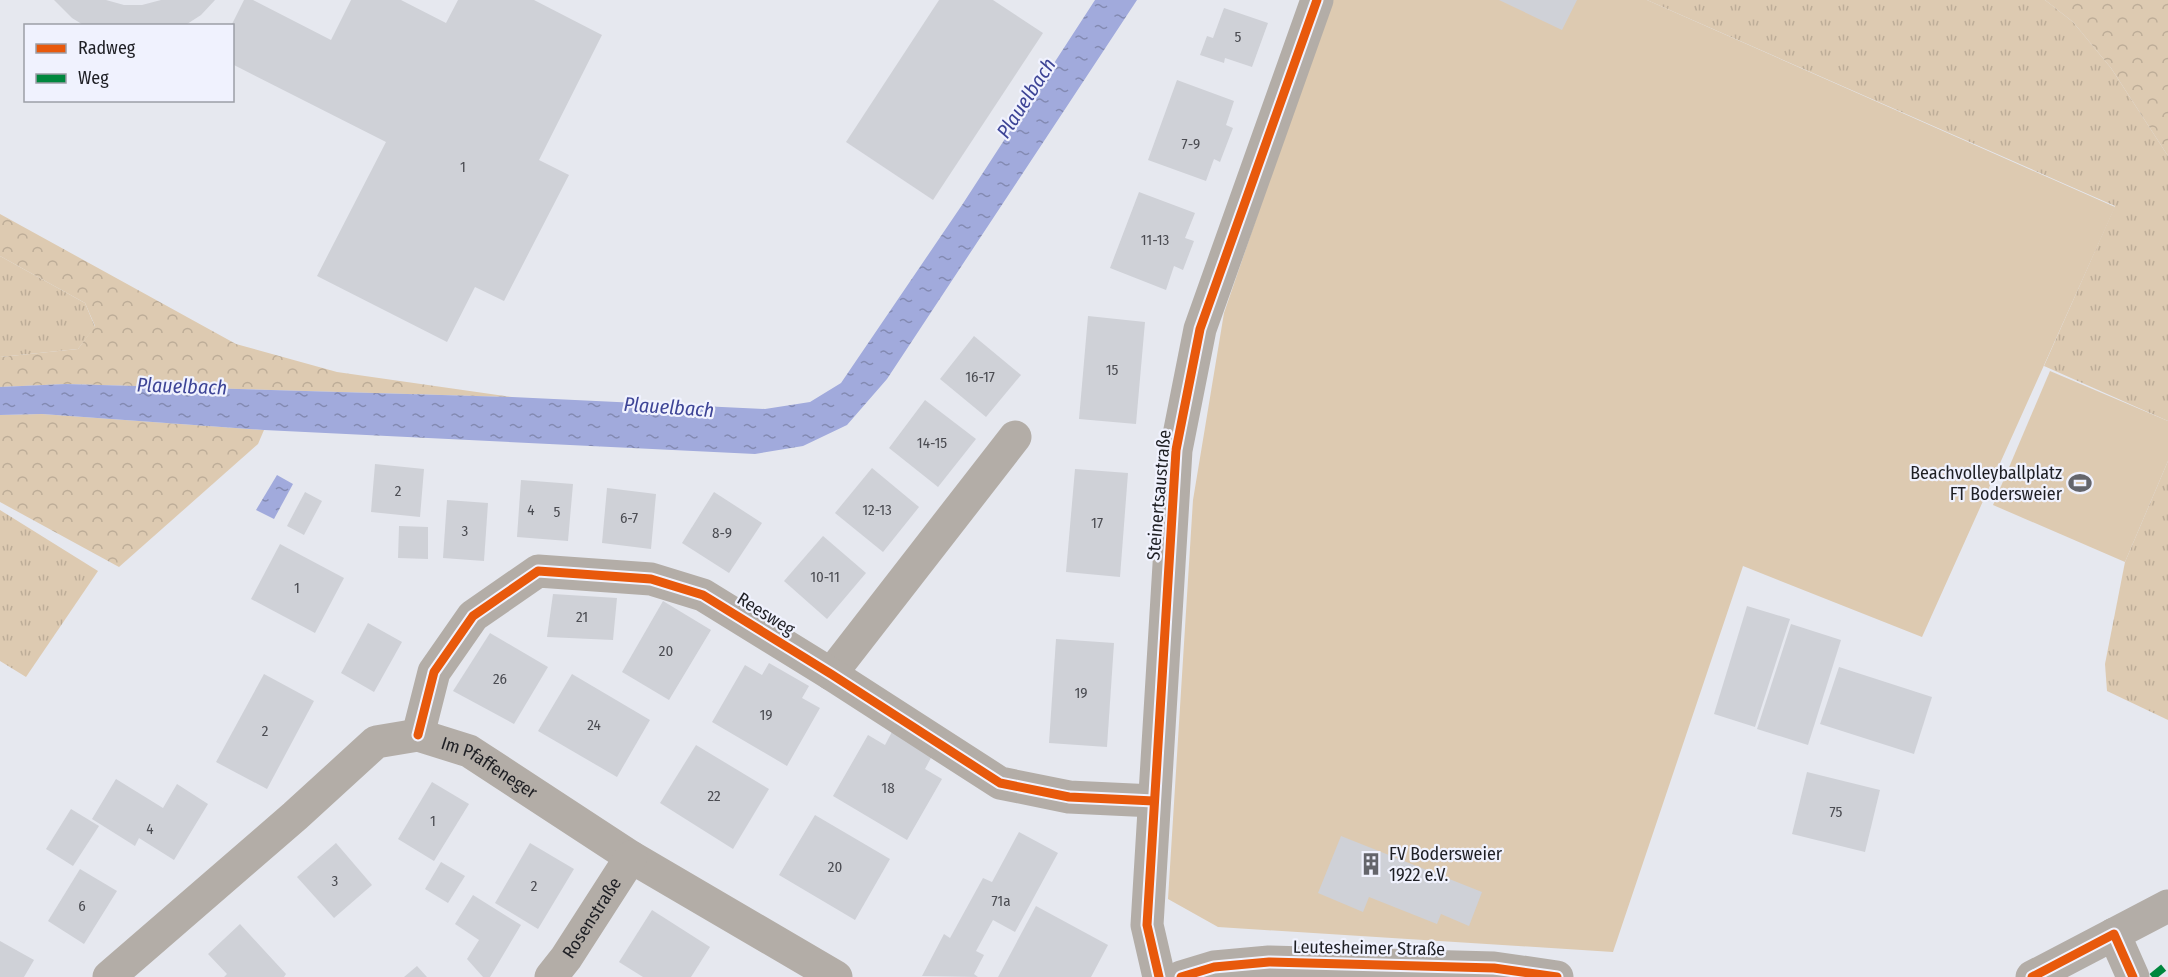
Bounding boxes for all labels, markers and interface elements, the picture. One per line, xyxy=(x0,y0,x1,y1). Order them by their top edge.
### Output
legend xyxy=(24,24,234,102)
house number: 5 xyxy=(1235,28,1242,46)
text: Radweg xyxy=(78,37,136,59)
water label: Plauelbach xyxy=(991,53,1061,143)
text: Weg xyxy=(78,67,109,89)
house number: 7-9 xyxy=(1182,135,1200,153)
house number: 1 xyxy=(460,158,466,176)
house number: 11-13 xyxy=(1141,231,1170,249)
house number: 15 xyxy=(1106,361,1118,379)
house number: 16-17 xyxy=(965,368,995,386)
water label: Plauelbach xyxy=(136,372,228,400)
water label: Plauelbach xyxy=(623,392,715,422)
street label: Steinertsaustraße xyxy=(1142,429,1176,561)
house number: 14-15 xyxy=(917,434,947,452)
place label: Beachvolleyballplatz FT Bodersweier xyxy=(1910,462,2063,505)
sports icon: Beachvolleyballplatz FT Bodersweier xyxy=(2067,470,2093,496)
house number: 2 xyxy=(395,482,402,500)
house number: 4 xyxy=(527,501,535,519)
house number: 12-13 xyxy=(862,501,892,519)
house number: 5 xyxy=(554,503,561,521)
house number: 6-7 xyxy=(620,509,638,527)
house number: 17 xyxy=(1091,514,1103,532)
house number: 3 xyxy=(462,522,469,540)
house number: 8-9 xyxy=(712,524,732,542)
house number: 10-11 xyxy=(810,568,840,586)
house number: 1 xyxy=(294,579,300,597)
street label: Reesweg xyxy=(733,588,799,641)
house number: 21 xyxy=(576,608,588,626)
house number: 20 xyxy=(659,642,673,660)
house number: 26 xyxy=(493,670,507,688)
house number: 19 xyxy=(1074,684,1088,702)
house number: 19 xyxy=(759,706,773,724)
house number: 24 xyxy=(587,716,601,734)
house number: 2 xyxy=(262,722,269,740)
street label: Im Pfaffeneger xyxy=(438,732,542,804)
house number: 18 xyxy=(881,779,895,797)
house number: 22 xyxy=(707,787,721,805)
house number: 75 xyxy=(1830,803,1842,821)
house number: 1 xyxy=(430,812,436,830)
house number: 4 xyxy=(146,820,154,838)
place label: FV Bodersweier 1922 e.V. xyxy=(1389,843,1503,886)
building icon: FV Bodersweier 1922 e.V. xyxy=(1358,851,1384,877)
house number: 20 xyxy=(828,858,842,876)
house number: 3 xyxy=(332,872,339,890)
street label: Rosenstraße xyxy=(558,873,626,962)
house number: 2 xyxy=(531,877,538,895)
house number: 71a xyxy=(991,892,1011,910)
house number: 6 xyxy=(78,897,86,915)
street label: Leutesheimer Straße xyxy=(1293,936,1445,960)

